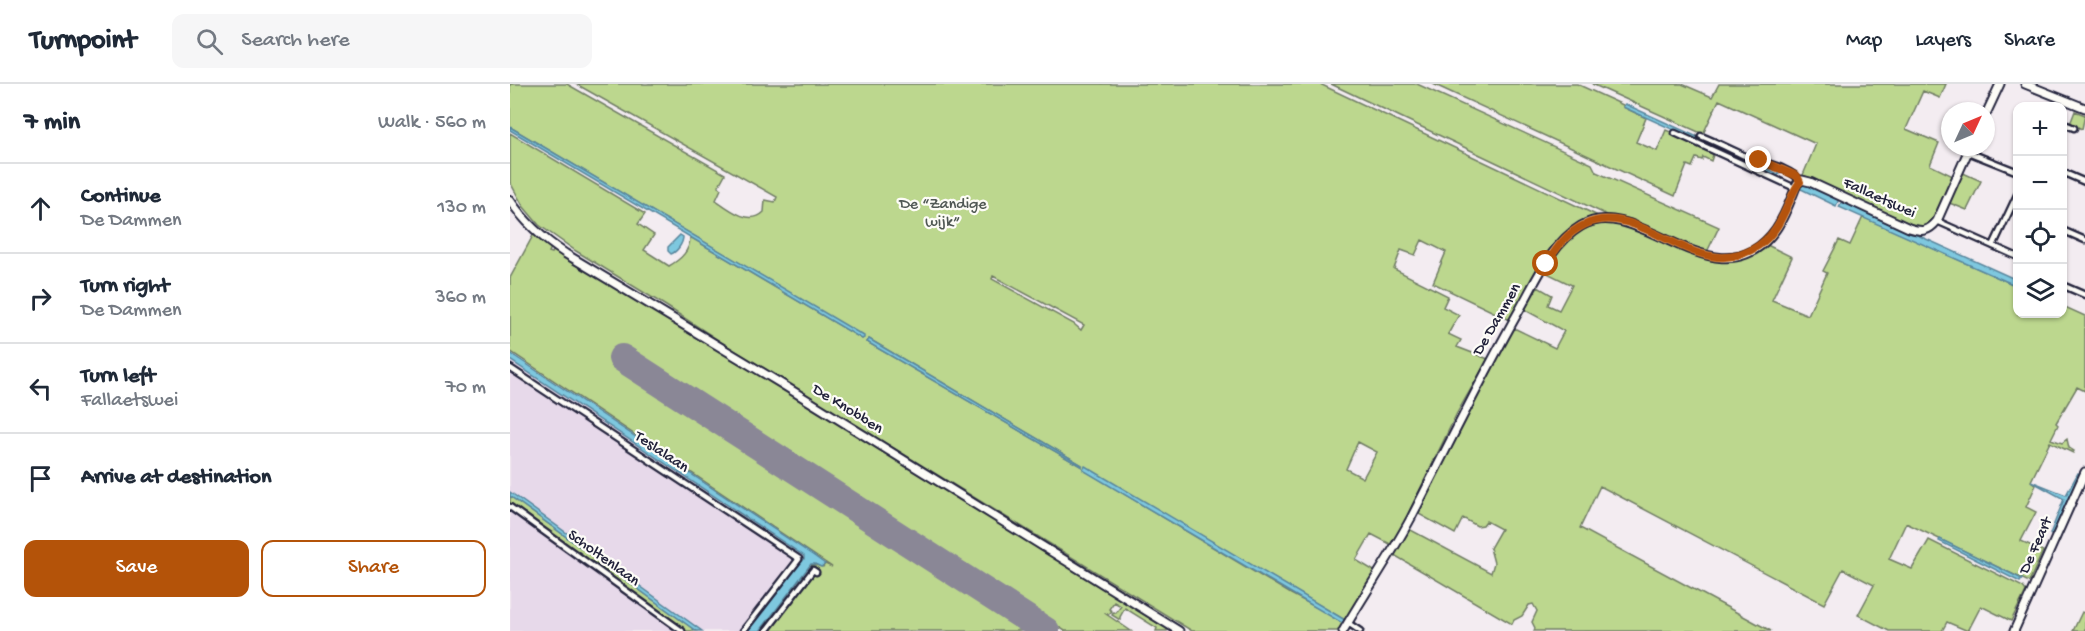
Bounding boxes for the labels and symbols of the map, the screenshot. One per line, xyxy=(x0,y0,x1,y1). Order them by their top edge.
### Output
north arrow xyxy=(1941,102,1995,156)
route end xyxy=(1745,146,1771,172)
street label: Fallaetswei xyxy=(1839,174,1918,224)
park label: De “Zandige wijk” xyxy=(898,196,987,233)
route start xyxy=(1532,250,1558,276)
street label: De Dammen xyxy=(1469,280,1527,360)
street label: De Knobben xyxy=(807,380,886,439)
street label: Teslalaan xyxy=(629,427,692,478)
street label: De Feart xyxy=(2016,513,2058,578)
street label: Scholtenlaan xyxy=(563,526,643,592)

